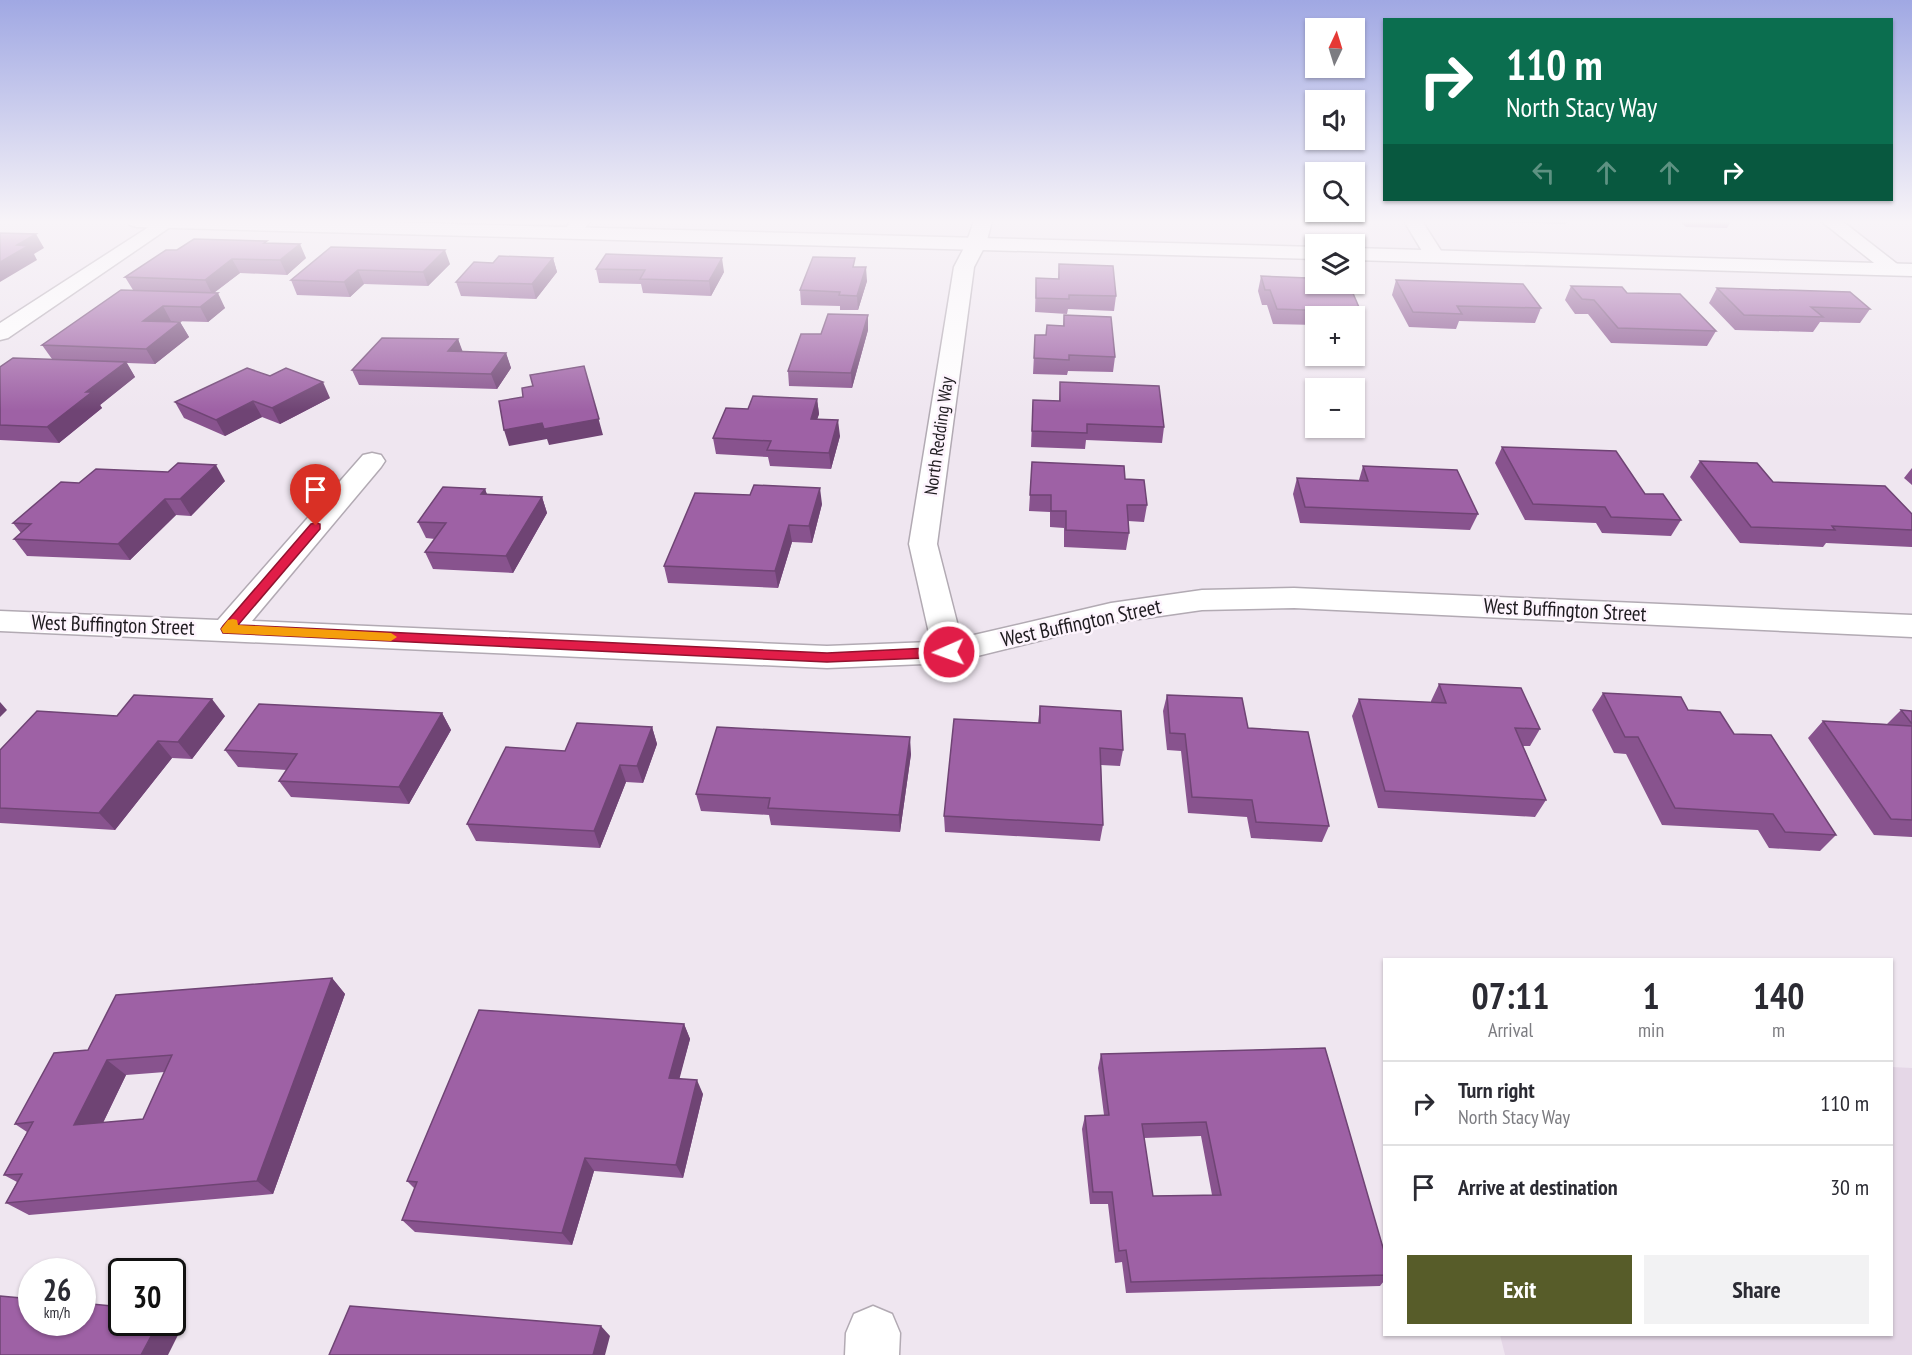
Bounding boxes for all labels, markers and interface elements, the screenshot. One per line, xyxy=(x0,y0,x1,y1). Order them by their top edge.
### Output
north arrow xyxy=(1305,18,1365,78)
map controls xyxy=(1305,18,1365,438)
text: 110 m xyxy=(1506,37,1603,92)
icon: right xyxy=(1407,42,1485,120)
button: sound xyxy=(1305,90,1365,150)
text: North Stacy Way xyxy=(1506,90,1657,124)
icon: left xyxy=(1527,156,1560,189)
icon: ahead xyxy=(1590,156,1623,189)
icon: ahead xyxy=(1653,156,1686,189)
icon: right xyxy=(1716,156,1749,189)
button: search xyxy=(1305,162,1365,222)
button: layers xyxy=(1305,234,1365,294)
button: + xyxy=(1305,306,1365,366)
street label: North Redding Way xyxy=(919,375,958,496)
button: − xyxy=(1305,378,1365,438)
pin xyxy=(290,464,341,526)
icon: arrive xyxy=(299,473,332,506)
street label: West Buffington Street xyxy=(998,592,1164,653)
street label: West Buffington Street xyxy=(1483,592,1647,627)
street label: West Buffington Street xyxy=(31,608,195,641)
position arrow xyxy=(917,620,981,684)
text: 07:11 xyxy=(1472,972,1549,1019)
text: 1 xyxy=(1642,972,1660,1019)
text: 140 xyxy=(1753,972,1804,1019)
text: Arrival xyxy=(1488,1017,1533,1043)
text: min xyxy=(1638,1017,1664,1043)
text: m xyxy=(1772,1017,1785,1043)
text: Turn right xyxy=(1458,1076,1535,1104)
icon: right xyxy=(1407,1087,1440,1120)
text: 110 m xyxy=(1820,1089,1869,1117)
text: North Stacy Way xyxy=(1458,1104,1570,1130)
icon: arrive xyxy=(1407,1171,1440,1204)
text: Arrive at destination xyxy=(1458,1173,1618,1201)
text: 30 m xyxy=(1830,1173,1869,1201)
button: Exit xyxy=(1407,1255,1632,1324)
button: Share xyxy=(1644,1255,1869,1324)
speed limit sign: 30 xyxy=(108,1258,186,1336)
text: 26 xyxy=(43,1270,71,1309)
text: km/h xyxy=(44,1303,70,1322)

